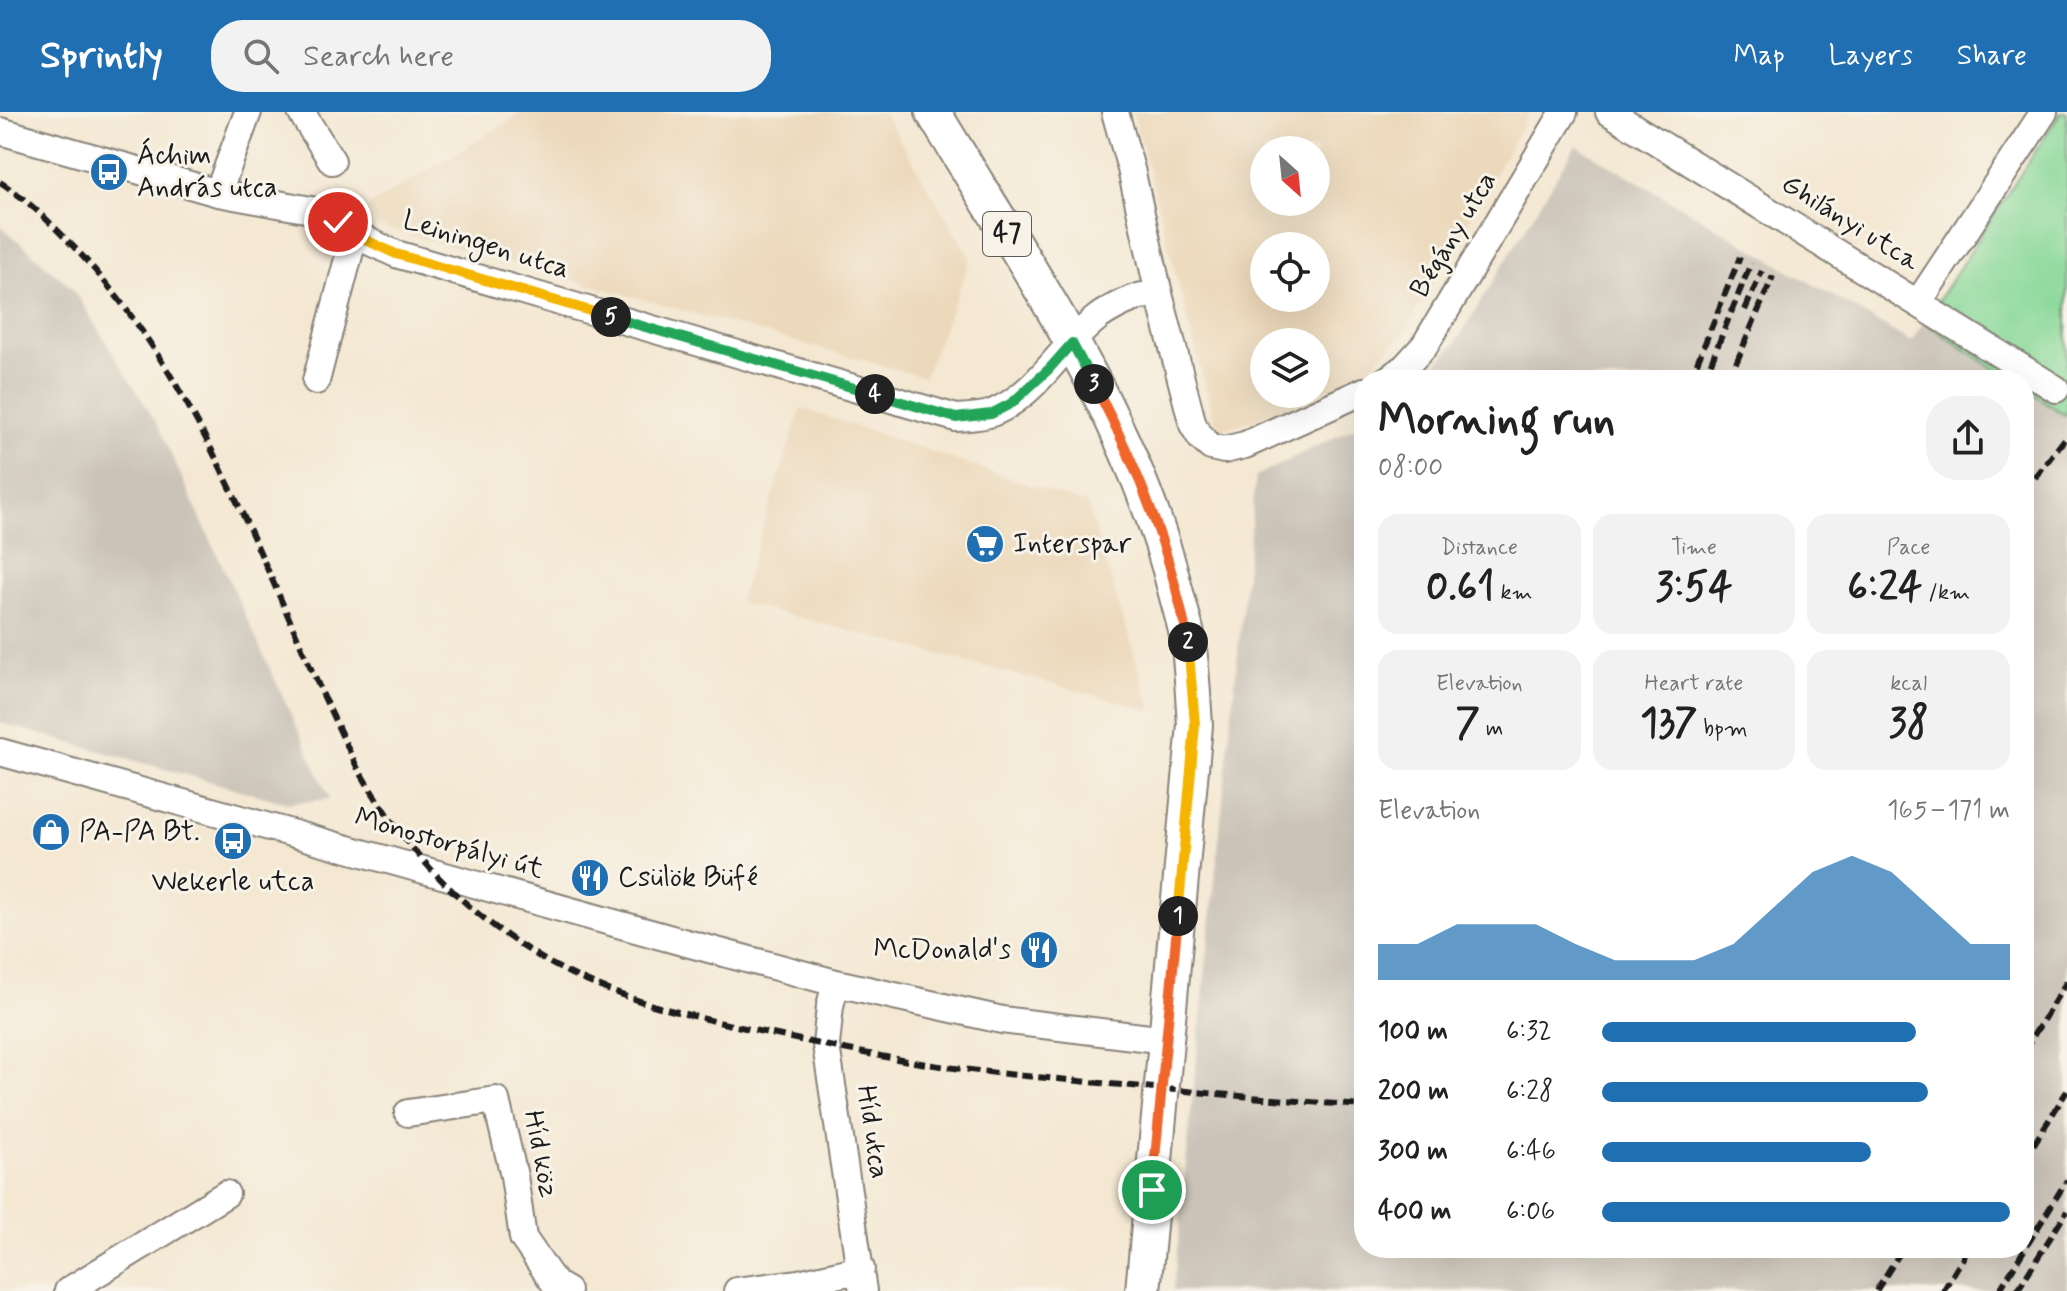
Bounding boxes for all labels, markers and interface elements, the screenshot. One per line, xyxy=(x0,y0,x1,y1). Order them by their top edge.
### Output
search box xyxy=(211,20,771,92)
text: Sprintly xyxy=(40,32,163,81)
icon: search xyxy=(239,34,283,78)
text: Search here xyxy=(303,37,454,76)
text: Map xyxy=(1734,38,1785,75)
text: Layers xyxy=(1829,38,1913,75)
text: Share xyxy=(1957,38,2027,75)
north arrow xyxy=(1250,136,1330,216)
map controls xyxy=(1250,136,1330,408)
place label: Áchim András utca xyxy=(137,137,277,207)
bus stop icon: Áchim András utca xyxy=(88,151,130,193)
street label: Bégány utca xyxy=(1402,165,1506,305)
street label: Ghilányi utca xyxy=(1774,166,1926,280)
pin xyxy=(304,188,372,256)
icon: check xyxy=(316,200,360,244)
street label: Leiningen utca xyxy=(398,202,574,290)
road number: 47 xyxy=(983,212,1031,256)
button: locate xyxy=(1250,232,1330,312)
pin: 5 xyxy=(591,297,631,337)
text: 5 xyxy=(604,303,618,331)
button: layers xyxy=(1250,328,1330,408)
pin: 3 xyxy=(1074,364,1114,404)
text: 3 xyxy=(1089,370,1099,398)
pin: 4 xyxy=(855,374,895,414)
text: 4 xyxy=(869,380,881,408)
text: Morning run xyxy=(1378,392,1615,450)
button: share xyxy=(1926,396,2010,480)
text: 08:00 xyxy=(1378,451,1443,485)
supermarket icon: Interspar xyxy=(964,523,1006,565)
place label: Interspar xyxy=(1013,526,1132,563)
text: Distance xyxy=(1441,534,1518,562)
text: Time xyxy=(1671,534,1717,562)
text: Pace xyxy=(1887,534,1931,562)
text: 0.61 xyxy=(1426,562,1494,614)
text: 3:54 xyxy=(1655,562,1733,614)
text: 6:24 xyxy=(1847,562,1922,614)
text: km xyxy=(1494,579,1533,607)
text: /km xyxy=(1922,579,1970,607)
pin: 2 xyxy=(1168,622,1208,662)
text: 2 xyxy=(1183,628,1193,656)
text: Elevation xyxy=(1436,670,1523,698)
text: Heart rate xyxy=(1645,670,1743,698)
text: kcal xyxy=(1890,670,1927,698)
text: 7 xyxy=(1455,698,1480,750)
text: 137 xyxy=(1640,698,1697,750)
text: 38 xyxy=(1889,698,1929,750)
text: m xyxy=(1480,715,1503,743)
text: bpm xyxy=(1697,715,1748,743)
text: Elevation xyxy=(1378,794,1480,828)
text: 165–171 m xyxy=(1887,794,2010,828)
street label: Monostorpályi út xyxy=(350,799,548,889)
shop icon: PA-PA Bt. xyxy=(30,811,72,853)
place label: PA-PA Bt. xyxy=(79,814,200,851)
bus stop icon: Wekerle utca xyxy=(212,820,254,862)
restaurant icon: Csülök Büfé xyxy=(569,857,611,899)
place label: Csülök Büfé xyxy=(618,860,758,897)
place label: Wekerle utca xyxy=(152,864,314,901)
pin: 1 xyxy=(1158,896,1198,936)
text: 1 xyxy=(1173,902,1183,930)
restaurant icon: McDonald's xyxy=(1018,929,1060,971)
place label: McDonald's xyxy=(874,932,1011,969)
text: 100 m xyxy=(1378,1015,1448,1049)
text: 6:32 xyxy=(1506,1015,1552,1049)
text: 200 m xyxy=(1378,1075,1449,1109)
text: 6:28 xyxy=(1506,1075,1553,1109)
street label: Híd utca xyxy=(846,1083,898,1181)
street label: Híd köz xyxy=(513,1107,567,1201)
text: 300 m xyxy=(1378,1135,1448,1169)
text: 6:46 xyxy=(1506,1135,1556,1169)
pin xyxy=(1118,1156,1186,1224)
icon: arrive xyxy=(1130,1168,1174,1212)
text: 400 m xyxy=(1378,1195,1451,1229)
text: 6:06 xyxy=(1506,1195,1555,1229)

